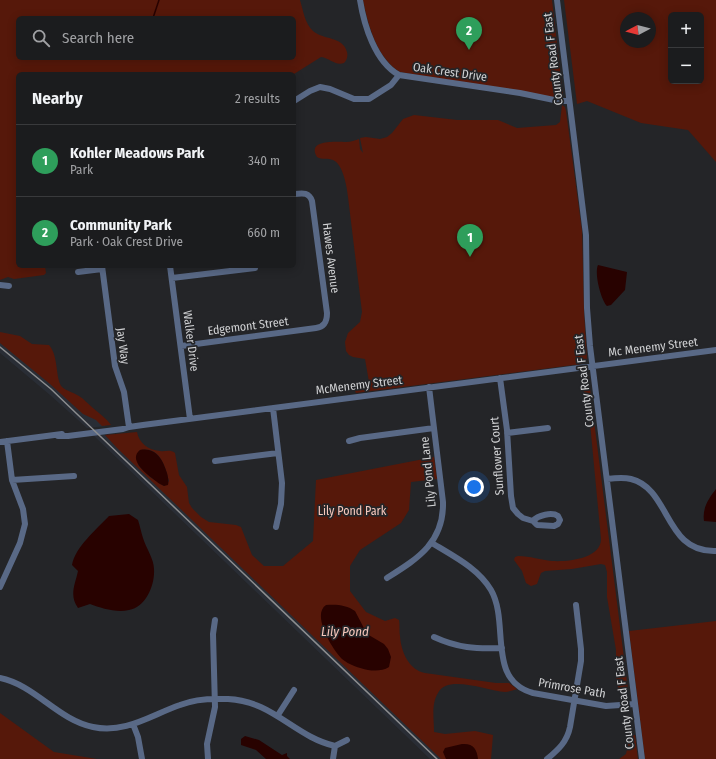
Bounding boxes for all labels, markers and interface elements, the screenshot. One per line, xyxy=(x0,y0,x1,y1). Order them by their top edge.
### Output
street label: County Road F East xyxy=(540,12,566,106)
north arrow xyxy=(620,12,656,48)
map controls xyxy=(668,12,704,84)
button: + xyxy=(668,12,704,48)
search box xyxy=(16,16,296,60)
pin: 2 xyxy=(456,17,482,50)
icon: search xyxy=(30,27,52,49)
text: Search here xyxy=(62,29,134,47)
button: − xyxy=(668,48,704,84)
street label: Oak Crest Drive xyxy=(412,60,488,84)
text: Nearby xyxy=(32,88,83,109)
text: 2 results xyxy=(235,91,280,106)
text: Kohler Meadows Park xyxy=(70,144,205,162)
text: 1 xyxy=(42,153,48,168)
text: 340 m xyxy=(248,153,280,168)
text: Park xyxy=(70,162,93,177)
text: Community Park xyxy=(70,216,172,234)
street label: Hawes Avenue xyxy=(320,222,342,294)
pin: 1 xyxy=(457,224,483,257)
text: 2 xyxy=(42,225,48,240)
text: 660 m xyxy=(247,225,280,240)
text: Park · Oak Crest Drive xyxy=(70,234,183,249)
street label: Walker Drive xyxy=(180,310,202,372)
street label: Edgemont Street xyxy=(207,314,289,338)
street label: Jay Way xyxy=(114,327,133,366)
street label: County Road F East xyxy=(571,334,597,428)
street label: Mc Menemy Street xyxy=(607,335,699,359)
street label: McMenemy Street xyxy=(315,373,403,397)
street label: Sunflower Court xyxy=(487,416,507,496)
street label: Lily Pond Lane xyxy=(417,436,439,508)
your location xyxy=(464,477,484,497)
park label: Lily Pond Park xyxy=(318,504,387,518)
water label: Lily Pond xyxy=(321,624,369,639)
street label: County Road F East xyxy=(611,656,637,750)
street label: Primrose Path xyxy=(537,675,607,701)

